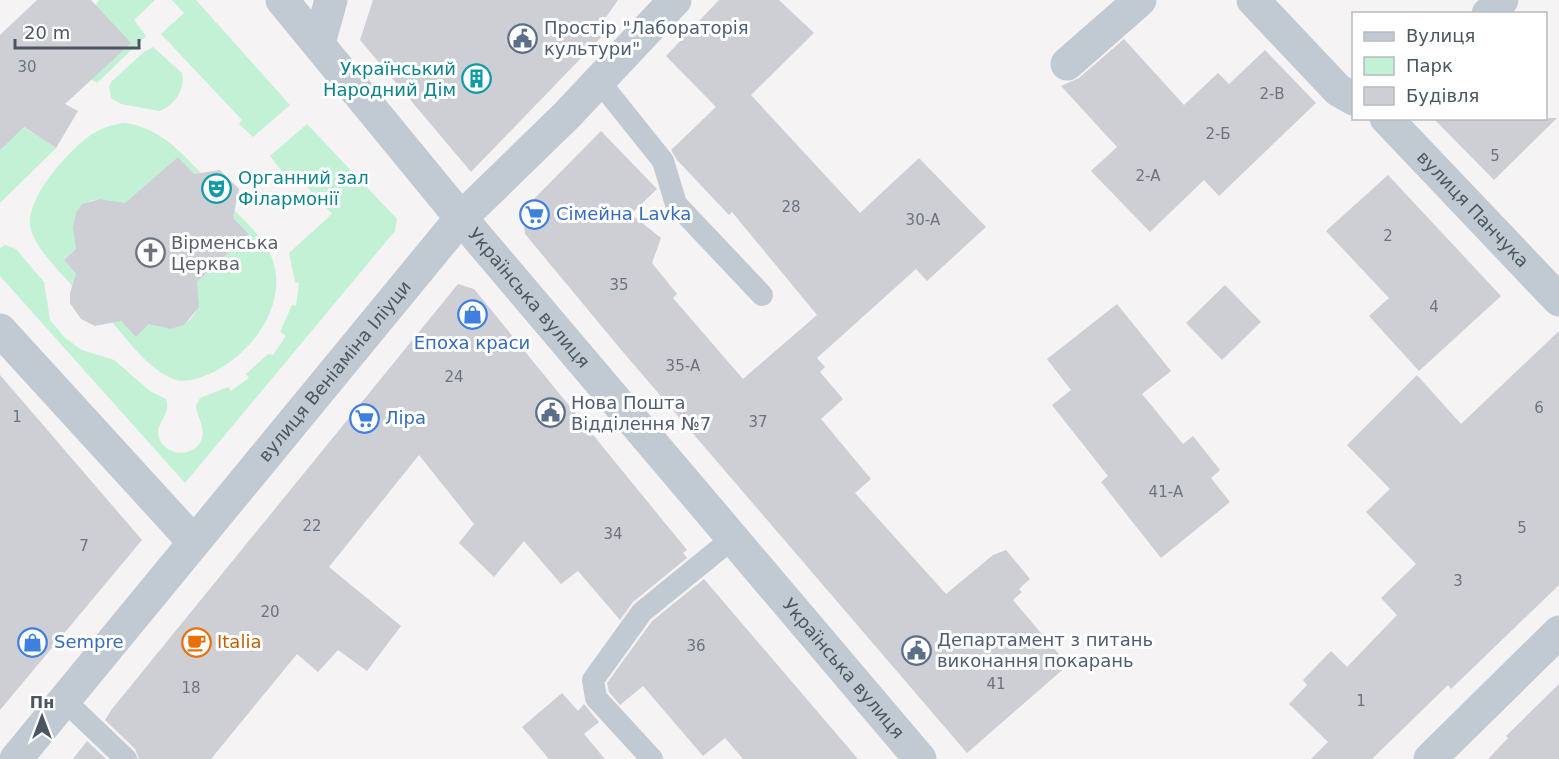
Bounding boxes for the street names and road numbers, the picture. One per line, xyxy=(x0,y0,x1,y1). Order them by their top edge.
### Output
street label: вулиця Панчука xyxy=(1413,146,1533,272)
street label: Українська вулиця xyxy=(464,223,594,372)
street label: вулиця Веніаміна Іліуци xyxy=(254,276,415,466)
street label: Українська вулиця xyxy=(778,594,909,742)

